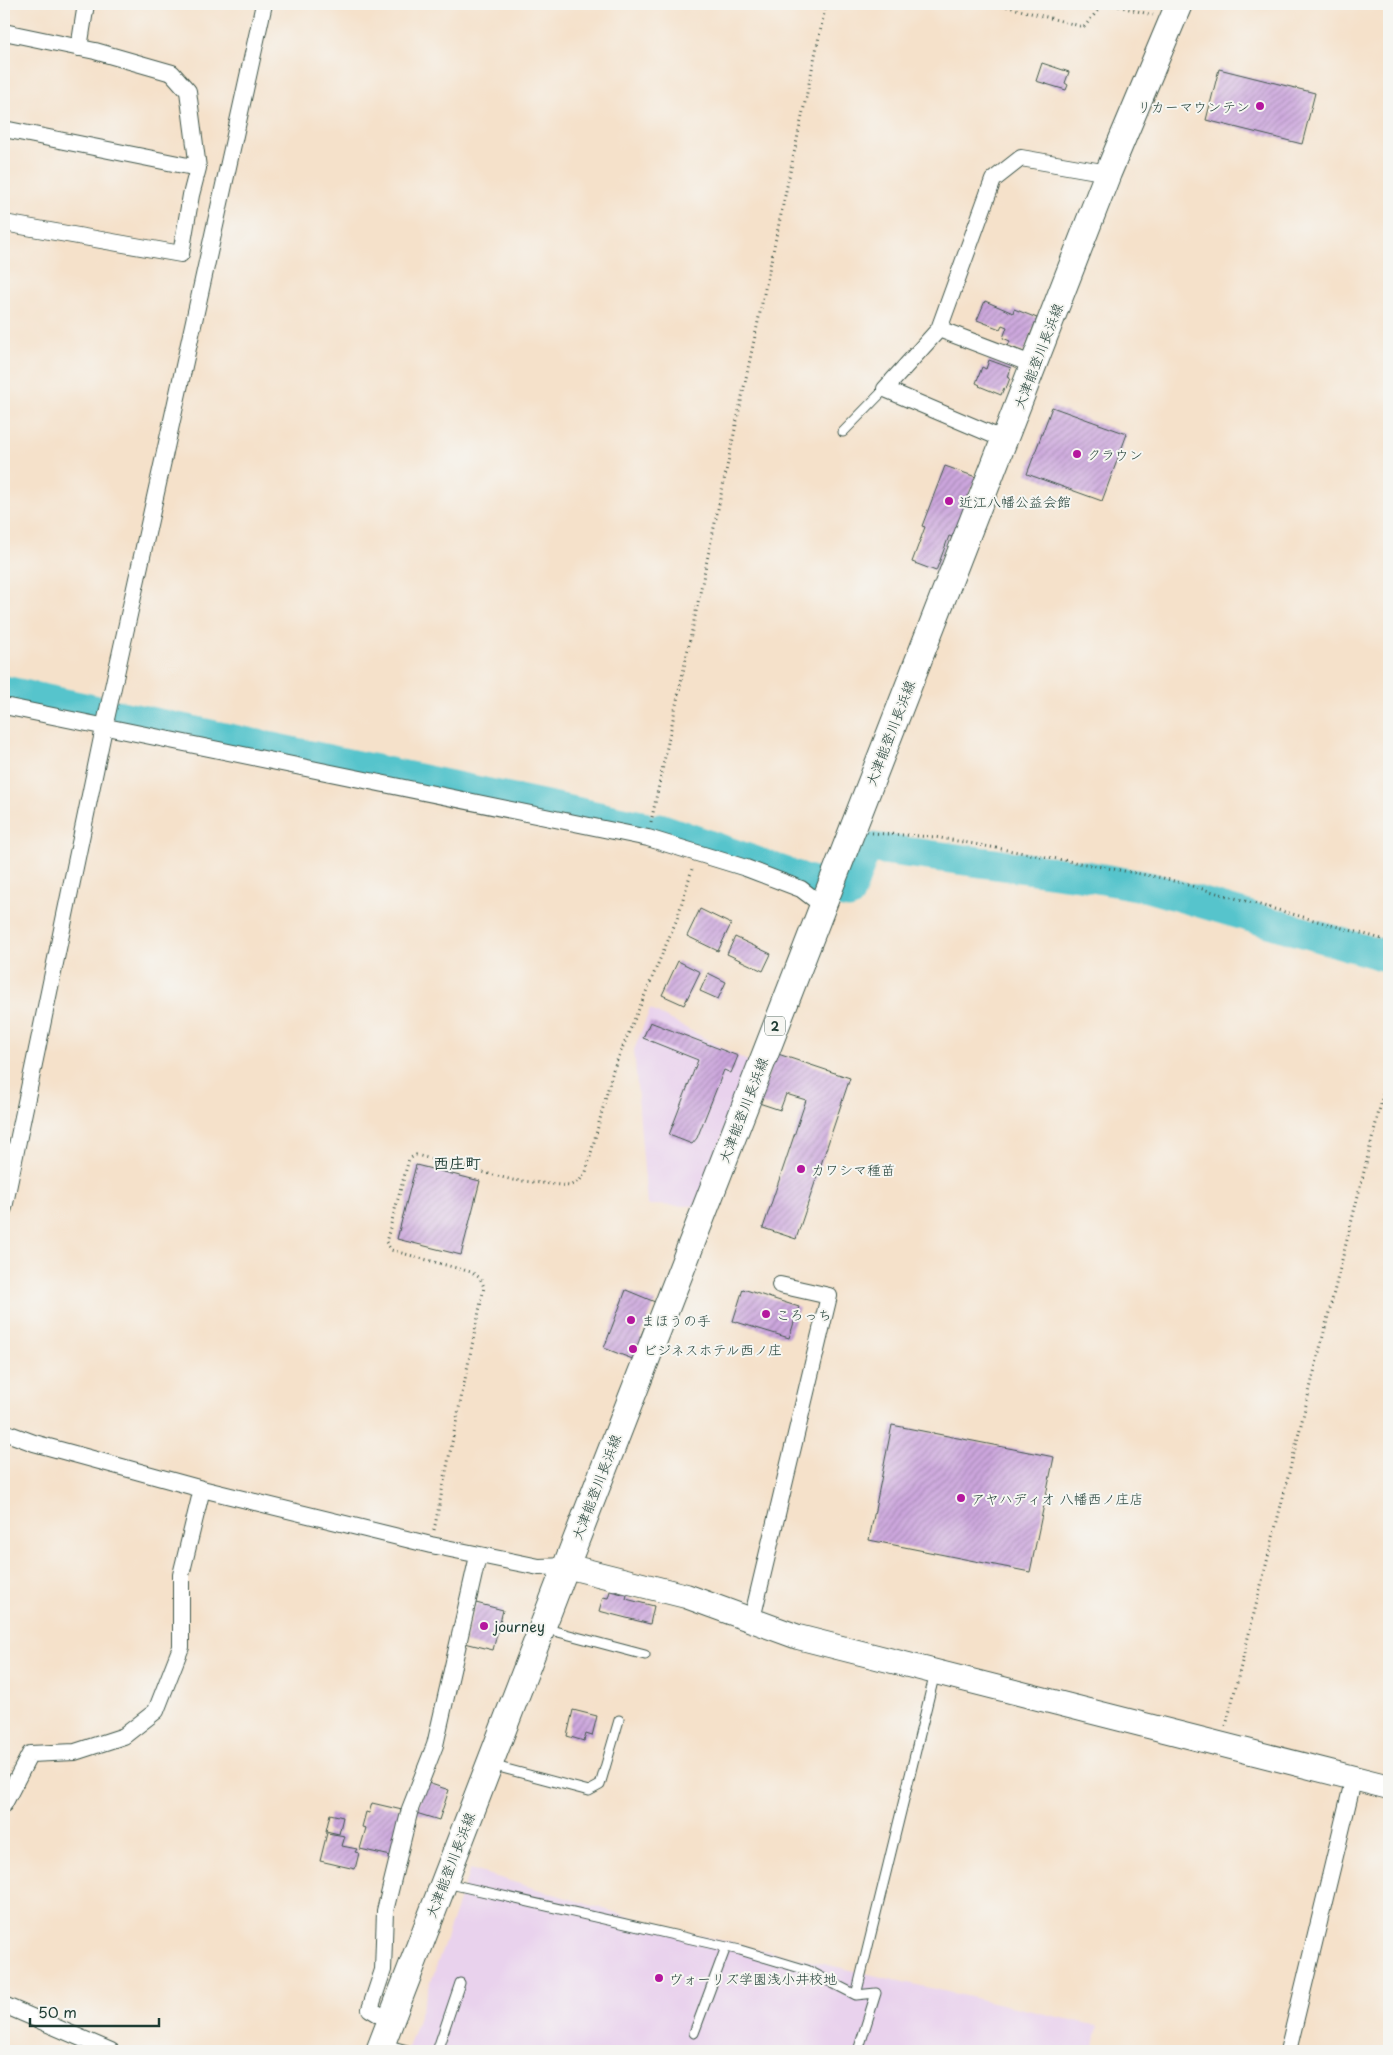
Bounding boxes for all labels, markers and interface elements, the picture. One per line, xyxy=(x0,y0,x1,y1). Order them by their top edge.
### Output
place label: リカーマウンテン xyxy=(1137,96,1250,117)
marker: リカーマウンテン xyxy=(1254,100,1266,112)
street label: 大津能登川長浜線 xyxy=(1008,300,1068,412)
place label: クラウン xyxy=(1087,444,1143,465)
marker: クラウン xyxy=(1071,448,1083,460)
place label: 近江八幡公益会館 xyxy=(959,491,1071,512)
marker: 近江八幡公益会館 xyxy=(943,495,955,507)
street label: 大津能登川長浜線 xyxy=(860,677,920,789)
road number: 2 xyxy=(765,1016,785,1036)
street label: 大津能登川長浜線 xyxy=(713,1054,773,1166)
district label: 西庄町 xyxy=(433,1150,481,1174)
place label: カワシマ種苗 xyxy=(811,1159,895,1180)
marker: カワシマ種苗 xyxy=(795,1163,807,1175)
place label: ころっち xyxy=(776,1304,832,1325)
marker: ころっち xyxy=(760,1308,772,1320)
place label: まほうの手 xyxy=(641,1310,711,1331)
marker: まほうの手 xyxy=(625,1314,637,1326)
place label: ビジネスホテル西ノ庄 xyxy=(643,1339,782,1360)
marker: ビジネスホテル西ノ庄 xyxy=(627,1343,639,1355)
street label: 大津能登川長浜線 xyxy=(566,1431,626,1543)
place label: アヤハディオ 八幡西ノ庄店 xyxy=(971,1488,1144,1509)
marker: アヤハディオ 八幡西ノ庄店 xyxy=(955,1492,967,1504)
place label: journey xyxy=(492,1616,545,1637)
marker: journey xyxy=(478,1620,490,1632)
street label: 大津能登川長浜線 xyxy=(420,1809,480,1921)
place label: ヴォーリズ学園浅小井校地 xyxy=(669,1968,837,1989)
marker: ヴォーリズ学園浅小井校地 xyxy=(653,1972,665,1984)
scale bar xyxy=(30,1995,159,2027)
text: 50 m xyxy=(38,2000,77,2023)

